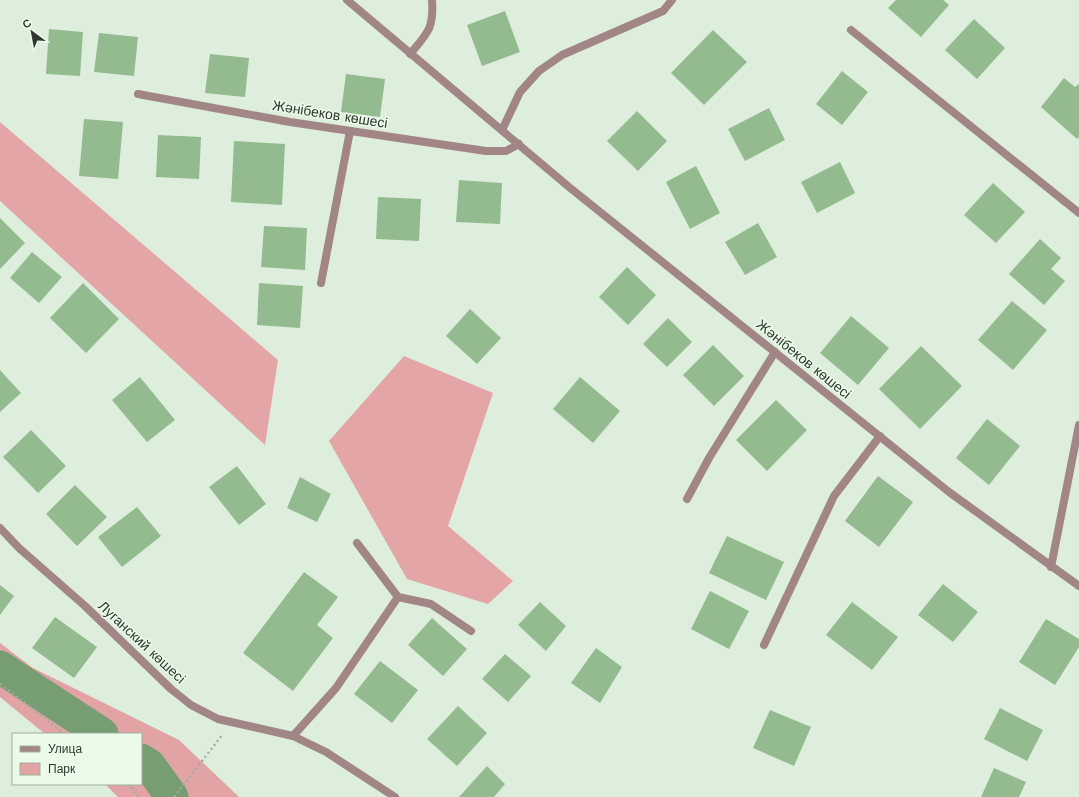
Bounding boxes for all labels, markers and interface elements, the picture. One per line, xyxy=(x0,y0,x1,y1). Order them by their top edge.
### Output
north arrow xyxy=(12,12,52,52)
text: С xyxy=(20,16,34,32)
street label: Жәнібеков көшесі xyxy=(271,97,389,131)
street label: Жәнібеков көшесі xyxy=(754,316,854,402)
street label: Луганский көшесі xyxy=(95,598,189,686)
legend xyxy=(12,733,142,785)
text: Улица xyxy=(48,742,82,756)
text: Парк xyxy=(48,762,76,776)

